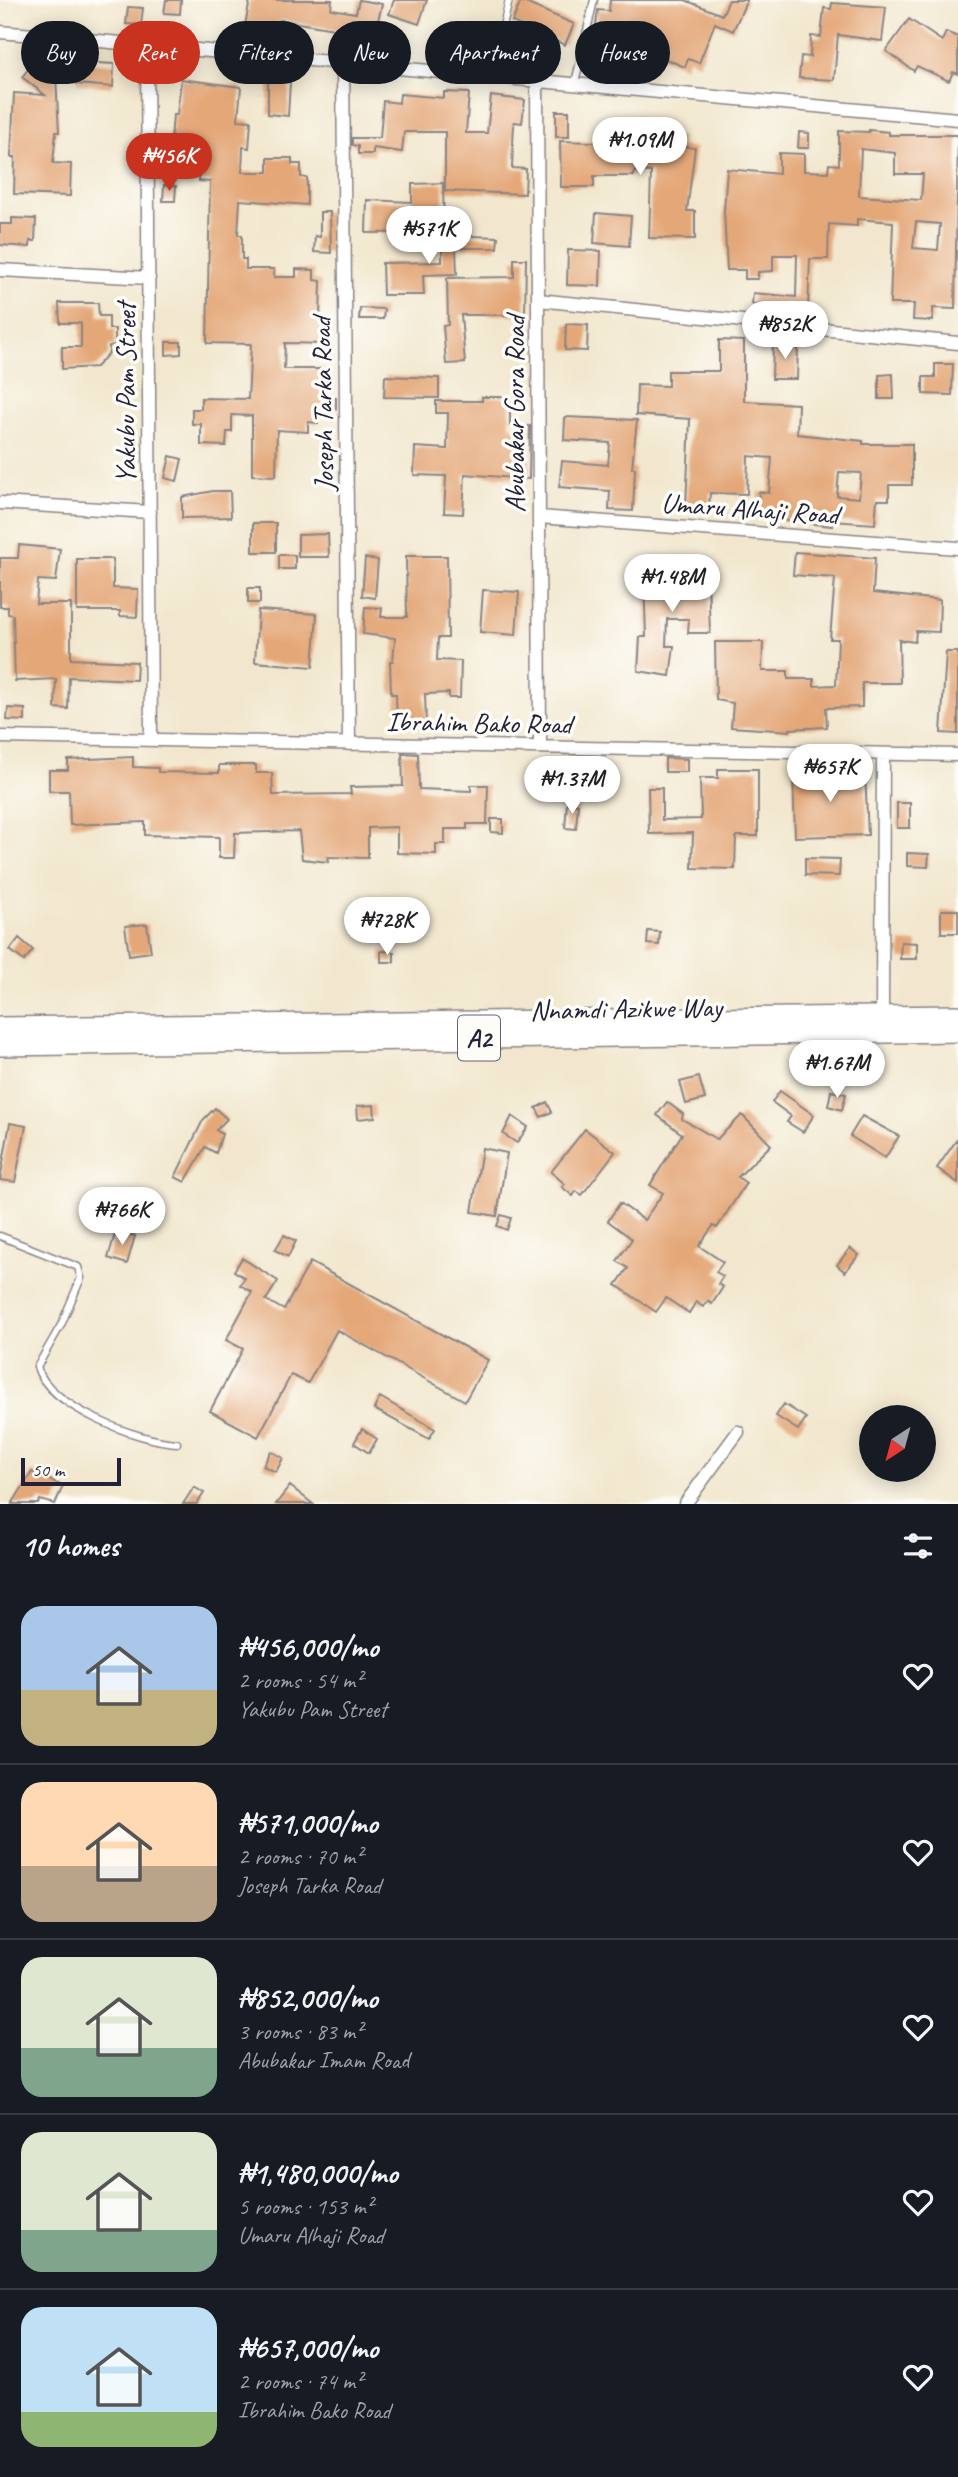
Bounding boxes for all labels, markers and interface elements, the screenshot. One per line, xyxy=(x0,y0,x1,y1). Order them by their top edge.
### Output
chip: Buy xyxy=(21,21,99,84)
chip: Rent xyxy=(113,21,200,84)
chip: Filters xyxy=(214,21,314,84)
chip: New xyxy=(328,21,411,84)
chip: Apartment xyxy=(425,21,561,84)
chip: House xyxy=(575,21,670,84)
pin: ₦1.09M xyxy=(583,118,697,177)
text: ₦1.09M xyxy=(608,125,672,154)
pin: ₦456K xyxy=(120,134,218,193)
text: ₦456K xyxy=(142,141,196,170)
pin: ₦571K xyxy=(380,206,478,266)
text: ₦571K xyxy=(402,214,456,243)
street label: Yakubu Pam Street xyxy=(108,299,143,484)
pin: ₦852K xyxy=(736,302,834,361)
text: ₦852K xyxy=(758,309,812,338)
street label: Abubakar Gora Road xyxy=(497,312,532,512)
street label: Joseph Tarka Road xyxy=(303,313,342,493)
street label: Umaru Alhaji Road xyxy=(660,485,844,532)
pin: ₦1.48M xyxy=(615,554,729,614)
text: ₦1.48M xyxy=(640,562,704,591)
street label: Ibrahim Bako Road xyxy=(386,703,576,742)
pin: ₦657K xyxy=(781,744,879,804)
text: ₦657K xyxy=(803,752,857,781)
pin: ₦1.37M xyxy=(515,756,629,816)
text: ₦1.37M xyxy=(540,764,604,793)
pin: ₦728K xyxy=(338,898,436,957)
text: ₦728K xyxy=(360,905,414,934)
street label: Nnamdi Azikwe Way xyxy=(530,989,725,1028)
road number: A2 xyxy=(458,1015,500,1060)
pin: ₦1.67M xyxy=(780,1040,894,1100)
text: ₦1.67M xyxy=(805,1048,869,1077)
pin: ₦766K xyxy=(73,1188,171,1247)
text: ₦766K xyxy=(95,1195,149,1224)
north arrow xyxy=(859,1405,936,1482)
map controls xyxy=(859,1405,936,1482)
scale bar xyxy=(21,1455,121,1487)
text: 50 m xyxy=(32,1458,64,1482)
text: 10 homes xyxy=(21,1527,119,1565)
icon: filters xyxy=(899,1527,937,1565)
text: ₦456,000/mo xyxy=(238,1628,378,1666)
icon: home xyxy=(77,1634,161,1718)
icon: heart xyxy=(899,1657,937,1695)
text: 2 rooms · 54 m² xyxy=(238,1666,362,1695)
text: Yakubu Pam Street xyxy=(238,1695,387,1724)
text: ₦571,000/mo xyxy=(238,1804,378,1842)
icon: home xyxy=(77,1810,161,1894)
icon: heart xyxy=(899,1833,937,1871)
text: 2 rooms · 70 m² xyxy=(238,1842,362,1871)
text: Joseph Tarka Road xyxy=(238,1871,381,1900)
text: ₦852,000/mo xyxy=(238,1979,378,2017)
icon: home xyxy=(77,1985,161,2069)
icon: heart xyxy=(899,2008,937,2046)
text: 3 rooms · 83 m² xyxy=(238,2017,362,2046)
text: Abubakar Imam Road xyxy=(238,2046,409,2075)
text: ₦1,480,000/mo xyxy=(238,2154,398,2192)
icon: home xyxy=(77,2160,161,2244)
icon: heart xyxy=(899,2183,937,2221)
text: 5 rooms · 153 m² xyxy=(238,2192,373,2221)
text: Umaru Alhaji Road xyxy=(238,2221,384,2250)
text: ₦657,000/mo xyxy=(238,2329,378,2367)
icon: home xyxy=(77,2335,161,2419)
icon: heart xyxy=(899,2358,937,2396)
text: 2 rooms · 74 m² xyxy=(238,2367,362,2396)
text: Ibrahim Bako Road xyxy=(238,2396,390,2425)

